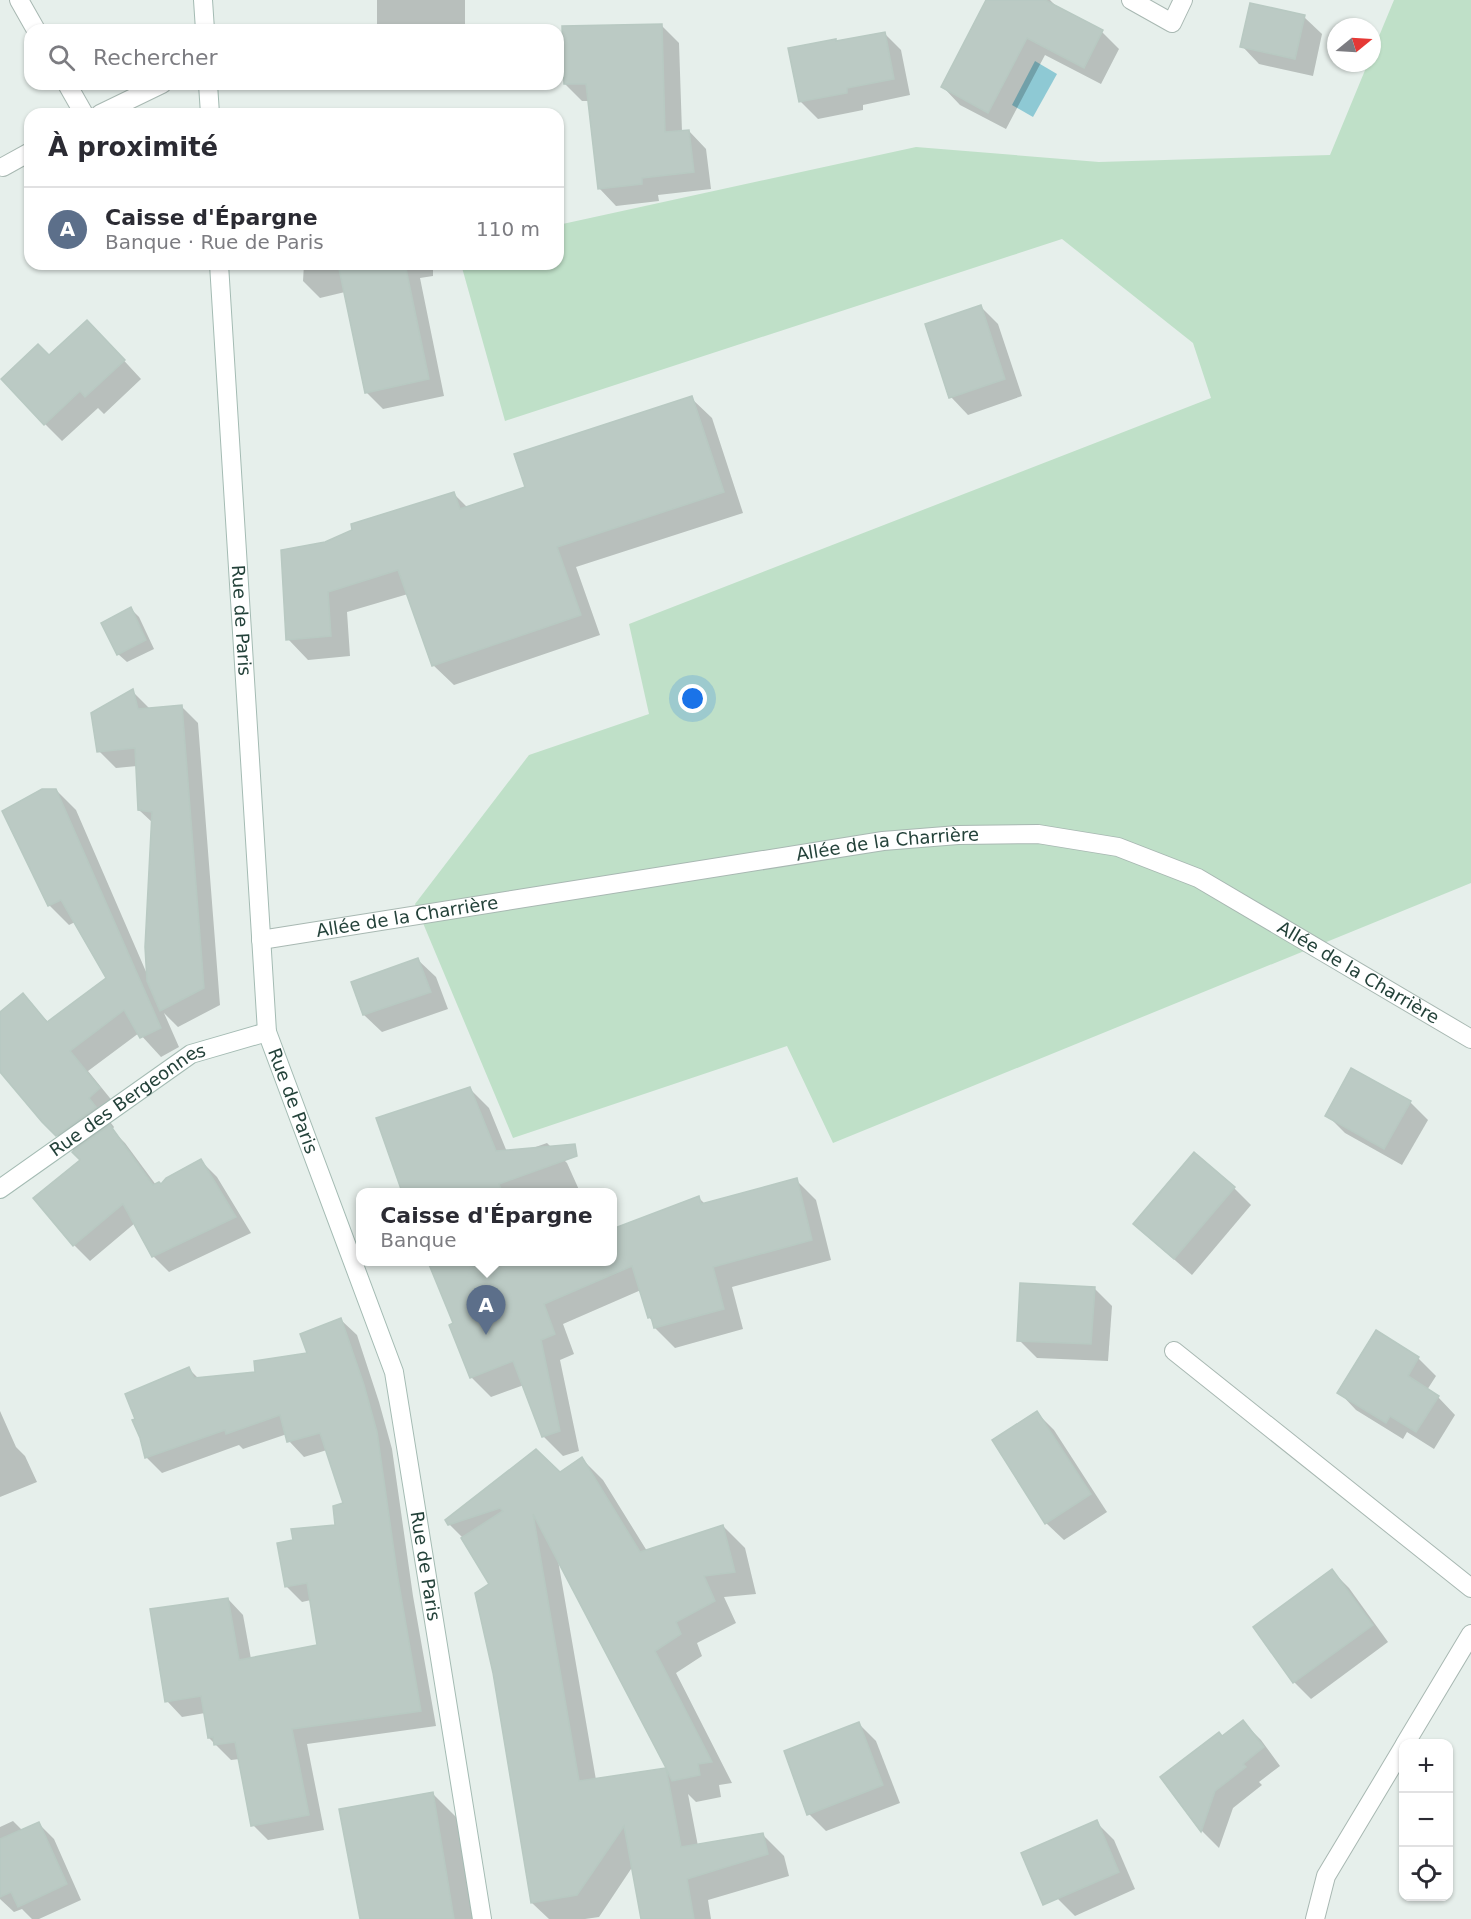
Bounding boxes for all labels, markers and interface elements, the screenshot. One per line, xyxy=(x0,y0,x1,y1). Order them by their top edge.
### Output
north arrow xyxy=(1327,18,1381,72)
search box xyxy=(24,24,564,90)
icon: search xyxy=(45,41,78,74)
text: Rechercher xyxy=(93,45,218,70)
text: À proximité xyxy=(48,132,218,162)
text: Caisse d'Épargne xyxy=(105,205,318,230)
text: A xyxy=(60,217,75,241)
text: 110 m xyxy=(476,217,540,241)
text: Banque · Rue de Paris xyxy=(105,230,324,254)
street label: Rue de Paris xyxy=(228,564,256,676)
your location xyxy=(678,684,707,713)
street label: Allée de la Charrière xyxy=(795,824,979,865)
street label: Allée de la Charrière xyxy=(315,891,500,941)
street label: Allée de la Charrière xyxy=(1274,916,1443,1028)
street label: Rue des Bergeonnes xyxy=(46,1039,208,1161)
street label: Rue de Paris xyxy=(264,1045,322,1156)
popup xyxy=(356,1188,617,1266)
text: Caisse d'Épargne xyxy=(380,1203,593,1228)
text: Banque xyxy=(380,1228,457,1252)
pin: A xyxy=(466,1286,506,1335)
street label: Rue de Paris xyxy=(407,1509,445,1622)
map controls xyxy=(1399,1739,1453,1901)
button: + xyxy=(1399,1739,1453,1793)
button: − xyxy=(1399,1793,1453,1847)
button: locate xyxy=(1399,1847,1453,1901)

